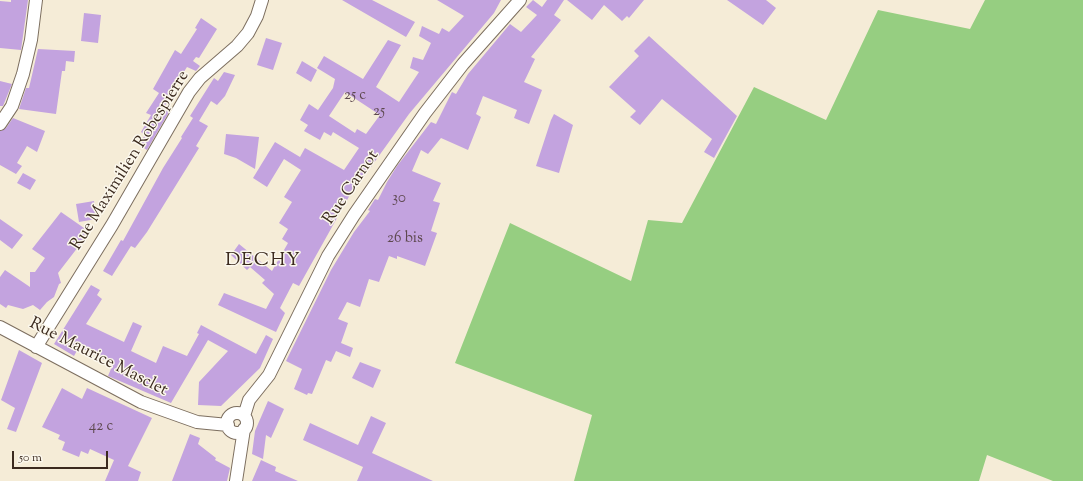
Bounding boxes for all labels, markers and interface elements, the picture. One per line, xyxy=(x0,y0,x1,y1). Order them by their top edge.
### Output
street label: Rue Maximilien Robespierre xyxy=(67,67,195,255)
house number: 25 c xyxy=(344,87,366,105)
house number: 25 xyxy=(373,103,385,121)
street label: Rue Carnot xyxy=(320,147,384,229)
house number: 30 xyxy=(392,190,406,208)
house number: 26 bis xyxy=(387,230,423,248)
district label: DECHY xyxy=(225,251,301,273)
street label: Rue Maurice Masclet xyxy=(25,314,171,402)
house number: 42 c xyxy=(89,418,113,436)
scale bar xyxy=(14,443,110,469)
text: 50 m xyxy=(19,449,42,467)

